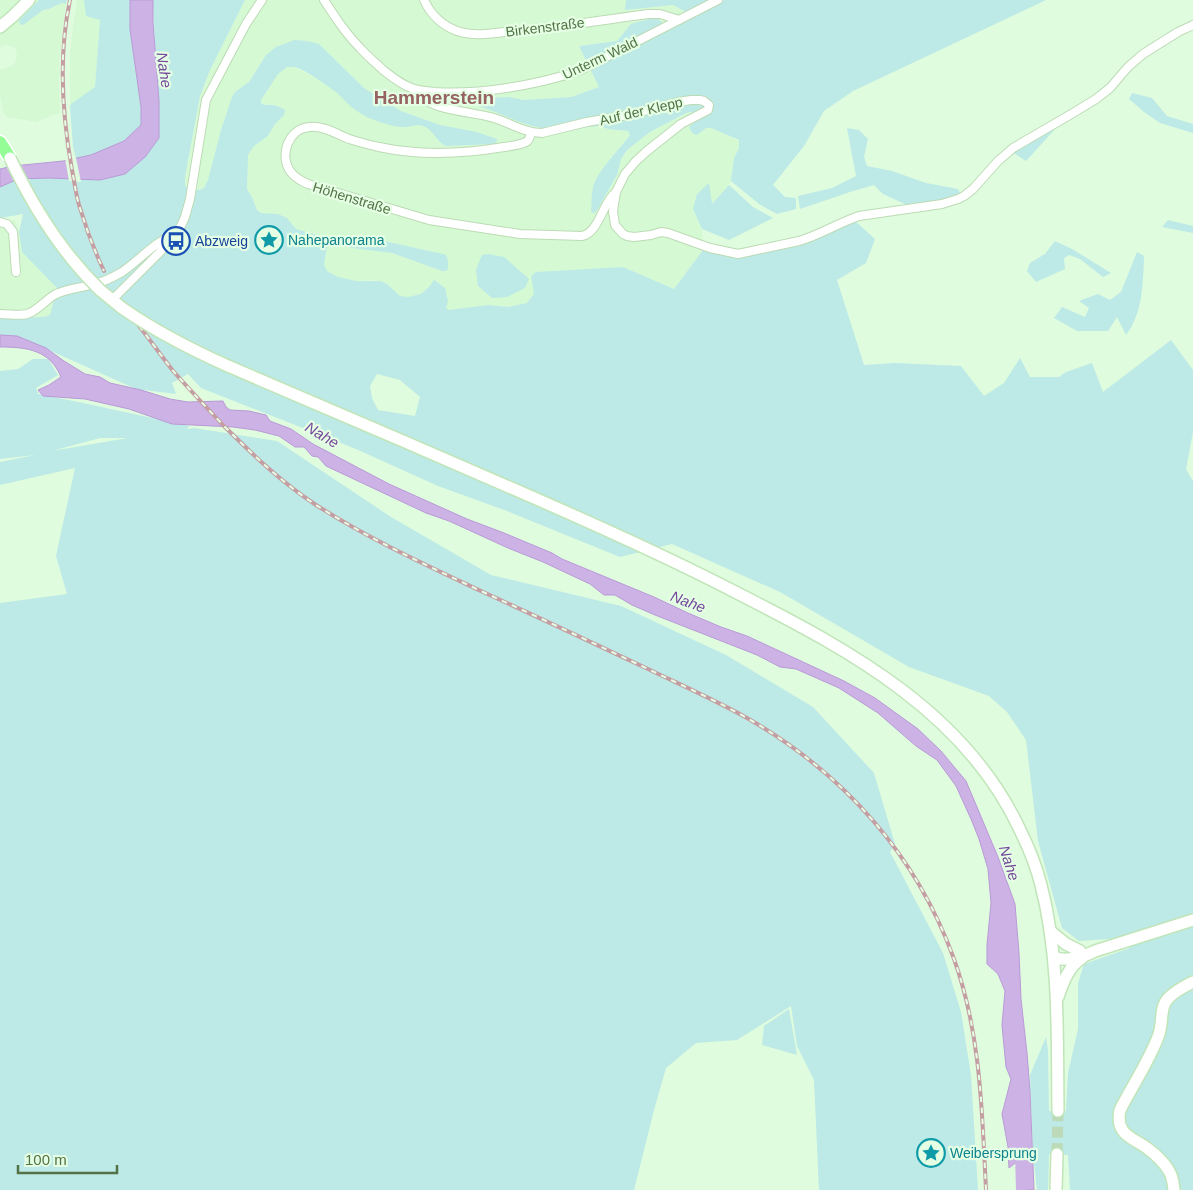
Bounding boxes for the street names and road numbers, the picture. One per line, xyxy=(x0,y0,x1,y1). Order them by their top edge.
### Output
street label: Birkenstraße xyxy=(505,14,586,40)
street label: Unterm Wald xyxy=(560,34,640,82)
street label: Auf der Klepp xyxy=(598,94,684,128)
street label: Höhenstraße xyxy=(311,179,393,218)

